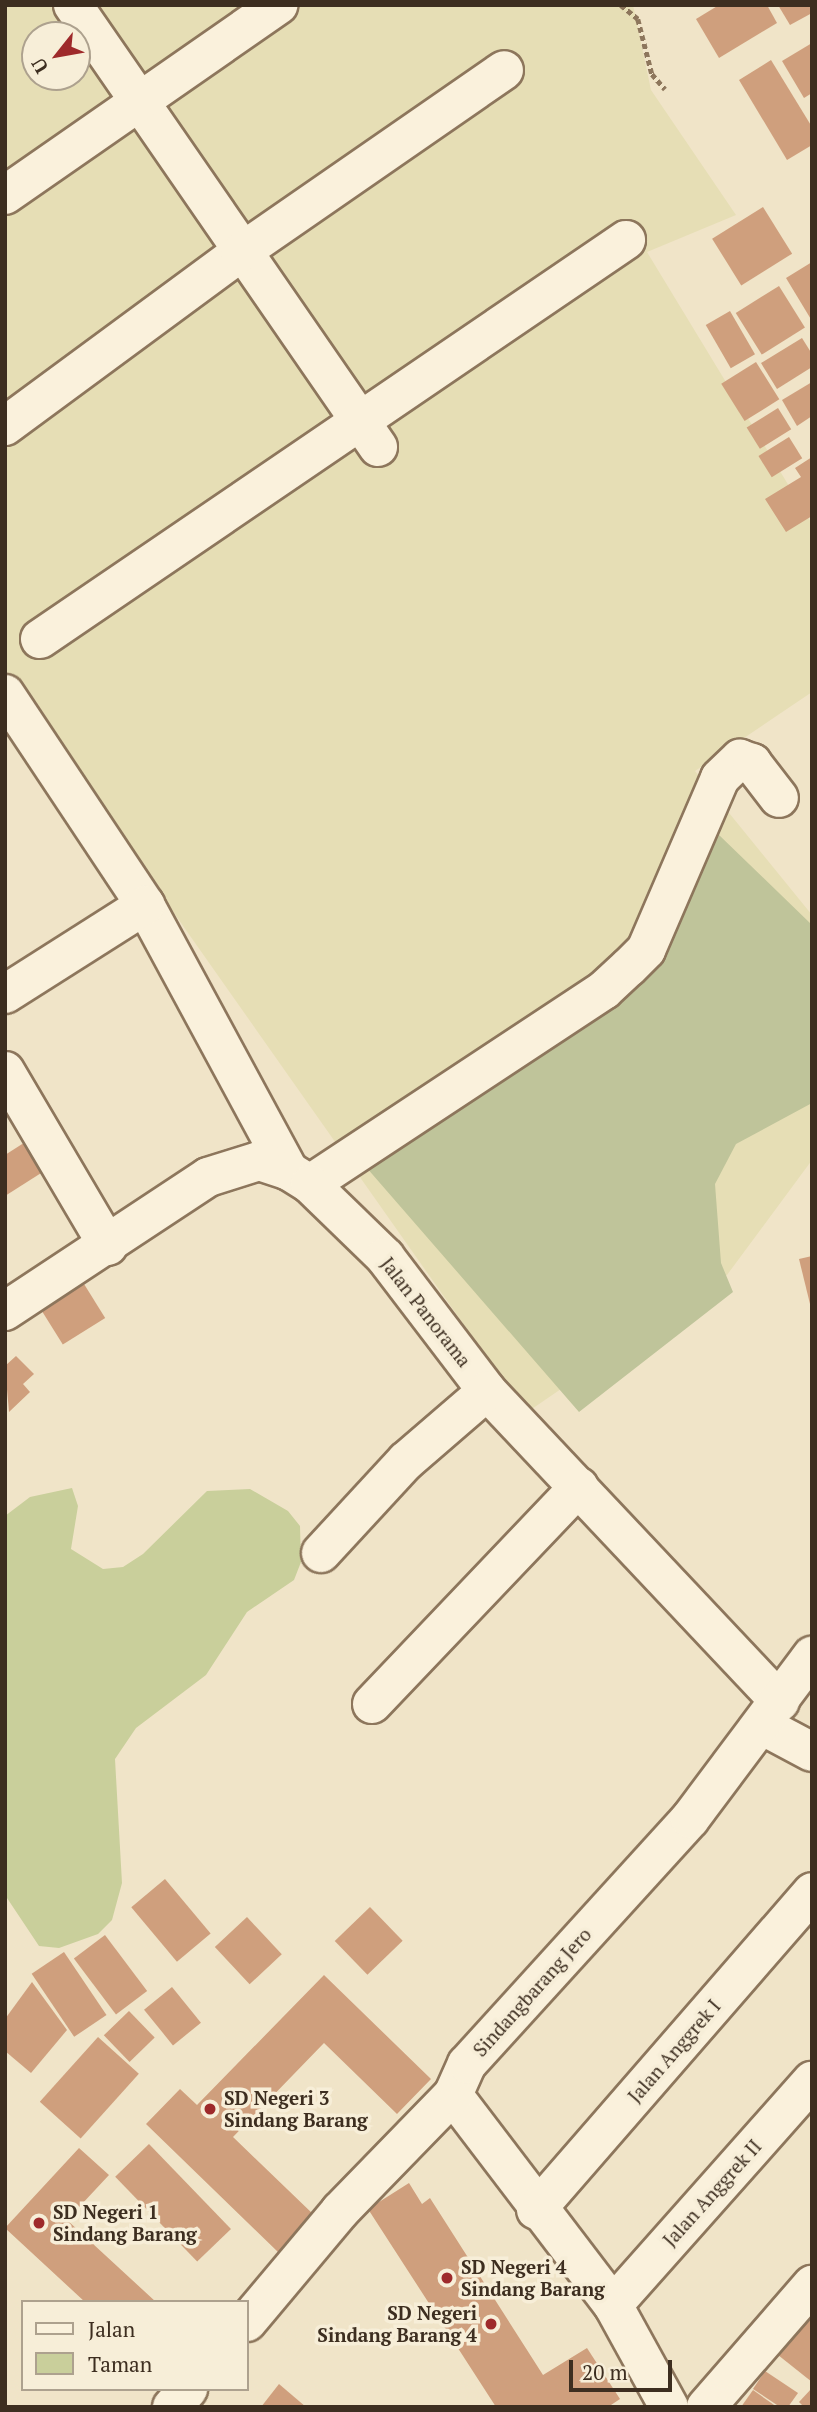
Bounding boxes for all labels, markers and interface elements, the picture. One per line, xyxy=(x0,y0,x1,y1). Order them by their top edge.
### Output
north arrow xyxy=(21,21,91,91)
text: U xyxy=(25,54,54,78)
street label: Jalan Panorama xyxy=(376,1253,476,1371)
street label: Sindangbarang Jero xyxy=(468,1923,596,2061)
street label: Jalan Anggrek I xyxy=(623,1995,725,2107)
place label: SD Negeri 3 Sindang Barang xyxy=(224,2087,368,2131)
marker: SD Negeri 3 Sindang Barang xyxy=(202,2101,218,2117)
street label: Jalan Anggrek II xyxy=(658,2135,766,2251)
place label: SD Negeri 1 Sindang Barang xyxy=(53,2201,197,2245)
marker: SD Negeri 1 Sindang Barang xyxy=(31,2215,47,2231)
place label: SD Negeri 4 Sindang Barang xyxy=(461,2256,605,2300)
marker: SD Negeri 4 Sindang Barang xyxy=(439,2270,455,2286)
legend xyxy=(21,2300,248,2391)
place label: SD Negeri Sindang Barang 4 xyxy=(317,2302,477,2346)
text: Jalan xyxy=(88,2315,135,2343)
marker: SD Negeri Sindang Barang 4 xyxy=(483,2316,499,2332)
scale bar xyxy=(572,2346,675,2390)
text: Taman xyxy=(88,2350,152,2378)
text: 20 m xyxy=(582,2358,628,2386)

